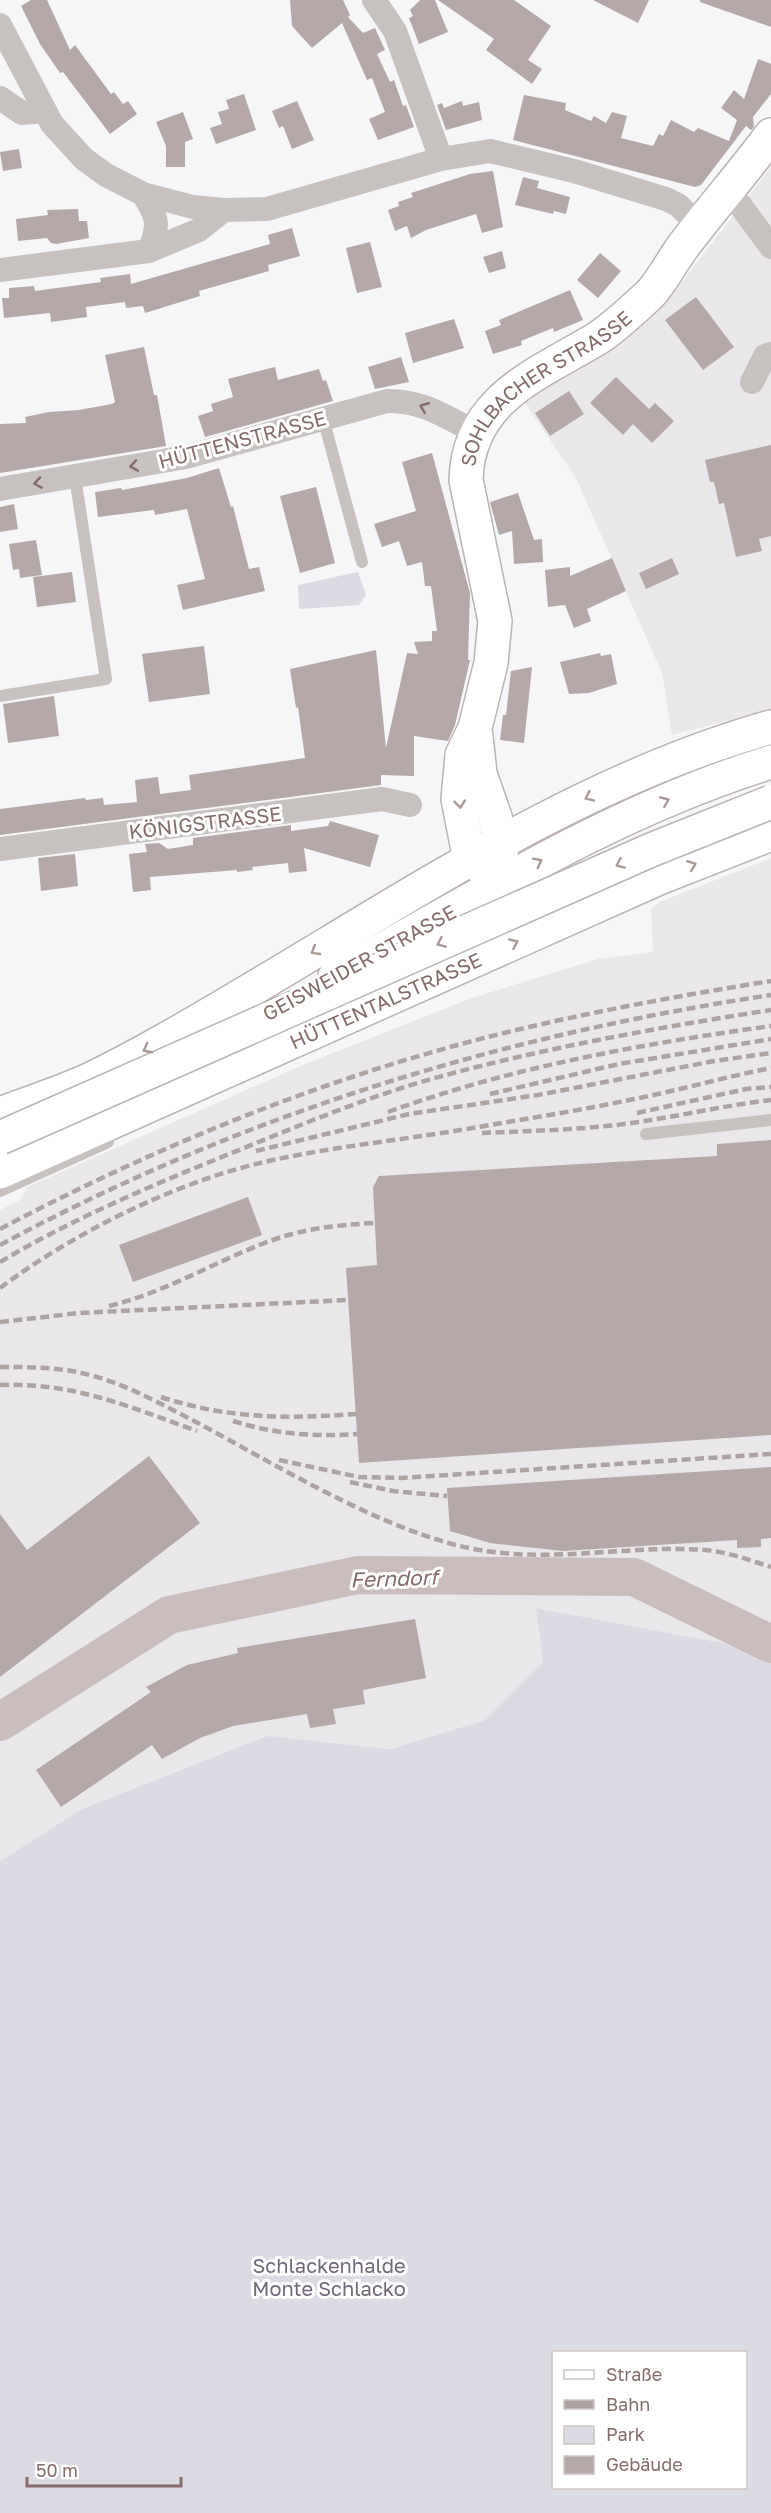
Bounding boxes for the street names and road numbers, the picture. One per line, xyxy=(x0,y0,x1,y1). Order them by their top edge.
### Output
street label: SOHLBACHER STRASSE xyxy=(455,305,636,468)
street label: HÜTTENSTRASSE xyxy=(156,405,328,473)
street label: KÖNIGSTRASSE xyxy=(127,801,283,843)
street label: GEISWEIDER STRASSE xyxy=(258,899,460,1025)
street label: HÜTTENTALSTRASSE xyxy=(286,947,485,1053)

